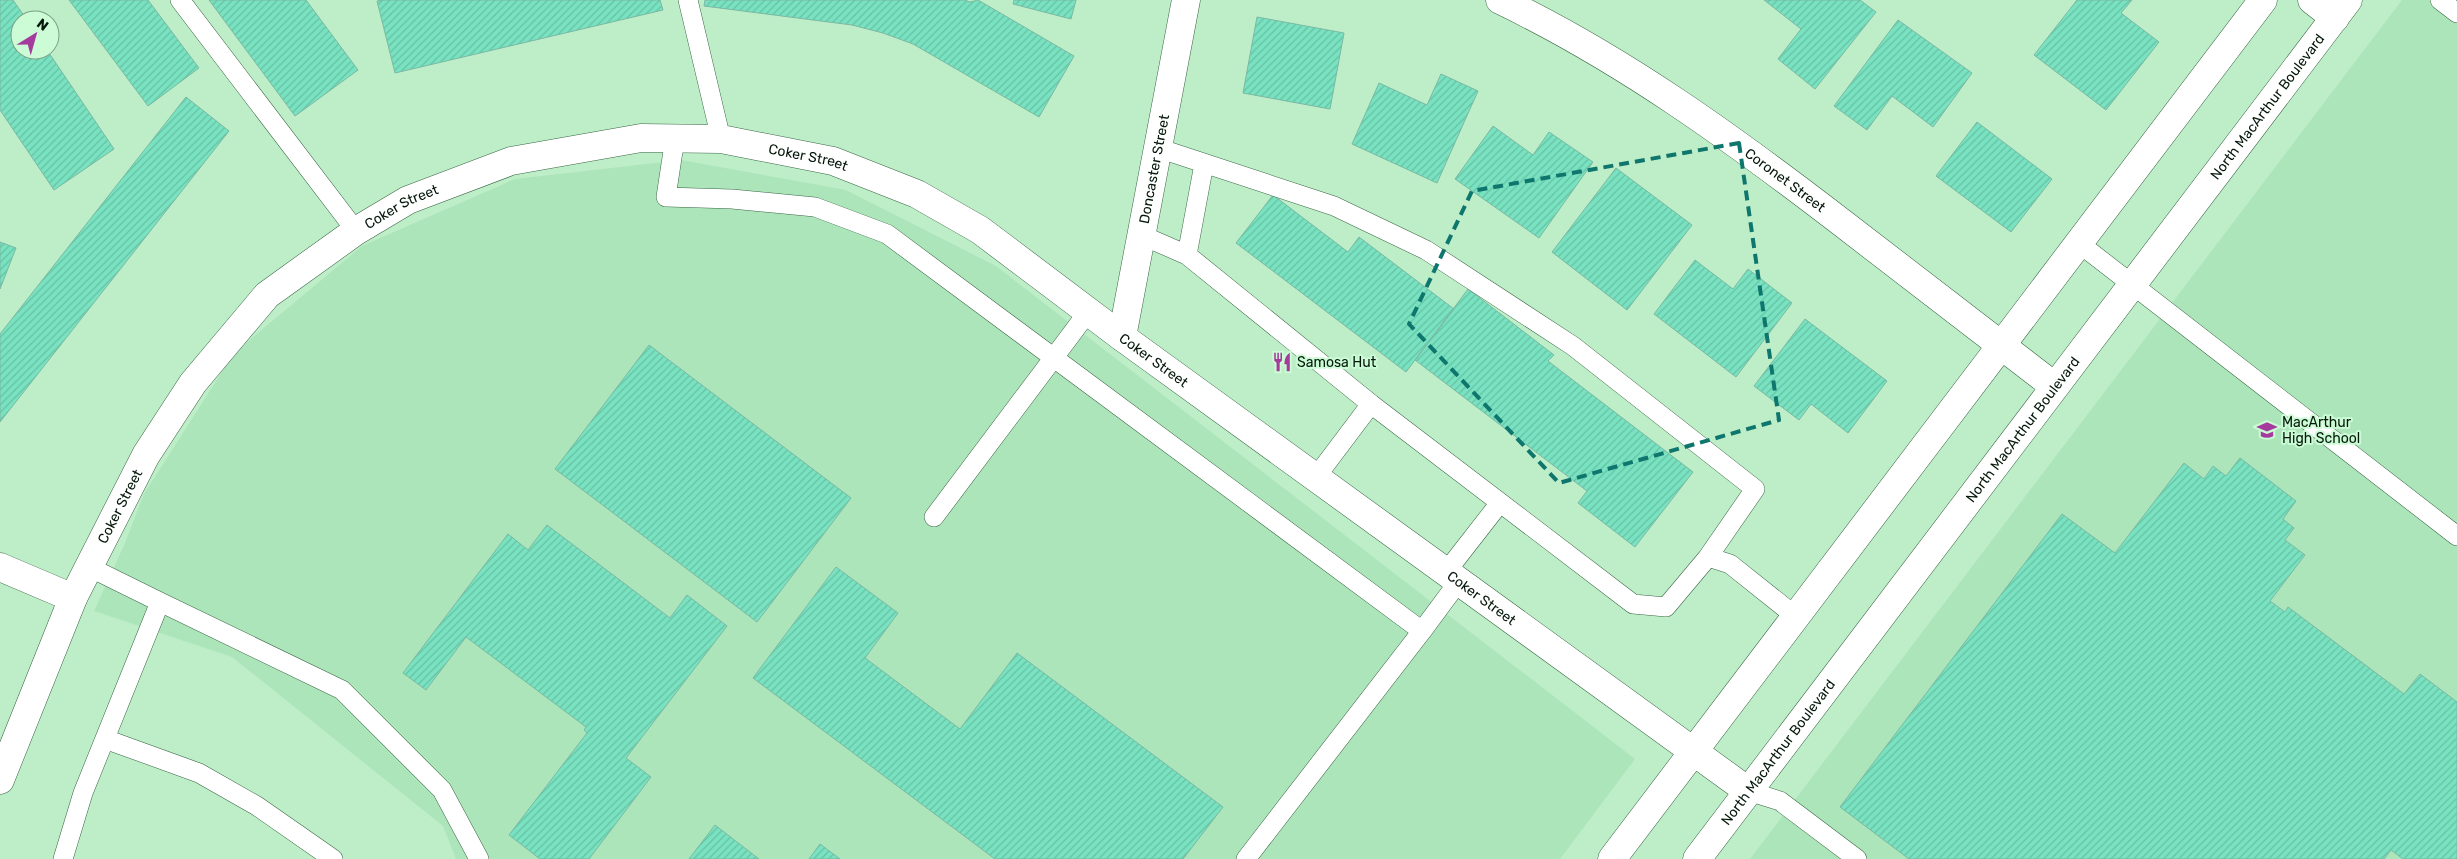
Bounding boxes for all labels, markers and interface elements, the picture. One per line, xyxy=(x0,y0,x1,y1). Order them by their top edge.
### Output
north arrow xyxy=(10,10,60,60)
text: N xyxy=(33,15,52,35)
street label: North MacArthur Boulevard xyxy=(2207,30,2328,183)
street label: Doncaster Street xyxy=(1135,112,1173,225)
street label: Coker Street xyxy=(767,140,851,175)
street label: Coronet Street xyxy=(1742,144,1830,216)
street label: Coker Street xyxy=(361,181,441,233)
street label: Coker Street xyxy=(1116,329,1192,391)
restaurant icon: Samosa Hut xyxy=(1271,351,1293,373)
street label: North MacArthur Boulevard xyxy=(1962,353,2083,506)
place label: Samosa Hut xyxy=(1297,354,1377,371)
place label: MacArthur High School xyxy=(2282,414,2360,447)
school or university icon: MacArthur High School xyxy=(2256,419,2278,441)
street label: Coker Street xyxy=(94,466,146,546)
street label: Coker Street xyxy=(1444,567,1520,629)
street label: North MacArthur Boulevard xyxy=(1717,676,1839,828)

